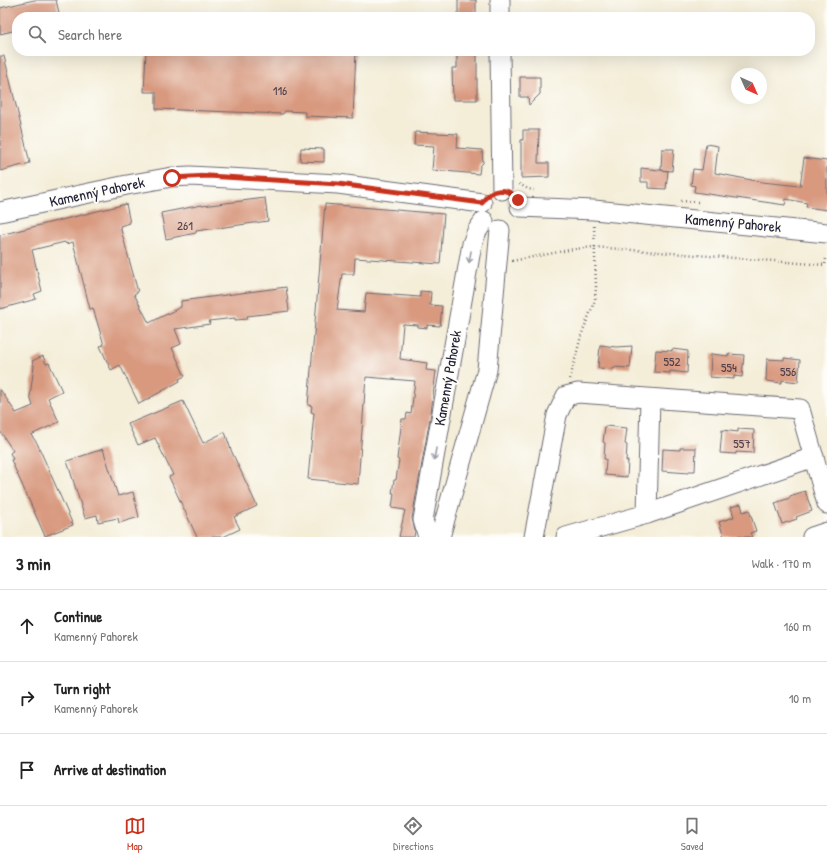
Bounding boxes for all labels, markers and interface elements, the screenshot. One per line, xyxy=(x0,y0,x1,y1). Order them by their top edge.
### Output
search box xyxy=(12,12,815,56)
icon: search xyxy=(26,23,48,45)
text: Search here xyxy=(58,24,122,45)
north arrow xyxy=(731,68,767,104)
house number: 116 xyxy=(273,81,287,99)
route start xyxy=(163,169,181,187)
street label: Kamenný Pahorek xyxy=(47,171,146,212)
route end xyxy=(509,191,527,209)
street label: Kamenný Pahorek xyxy=(684,208,782,237)
house number: 261 xyxy=(177,216,193,234)
one-way arrow xyxy=(465,250,473,263)
street label: Kamenný Pahorek xyxy=(429,328,466,427)
house number: 552 xyxy=(663,352,681,370)
house number: 554 xyxy=(721,358,737,376)
house number: 556 xyxy=(780,362,796,380)
house number: 557 xyxy=(733,434,751,452)
one-way arrow xyxy=(430,447,438,460)
text: 3 min xyxy=(16,552,51,575)
text: Walk · 170 m xyxy=(752,554,811,572)
text: Continue xyxy=(54,606,102,627)
icon: ahead xyxy=(16,615,38,637)
text: 160 m xyxy=(783,617,811,635)
text: Kamenný Pahorek xyxy=(54,627,138,645)
text: Turn right xyxy=(54,678,110,699)
icon: right xyxy=(16,687,38,709)
text: 10 m xyxy=(789,689,811,707)
text: Kamenný Pahorek xyxy=(54,699,138,717)
icon: arrive xyxy=(16,759,38,781)
text: Arrive at destination xyxy=(54,759,166,780)
tab: Map xyxy=(124,815,146,853)
tab: Directions xyxy=(393,815,434,853)
tab: Saved xyxy=(681,815,703,853)

